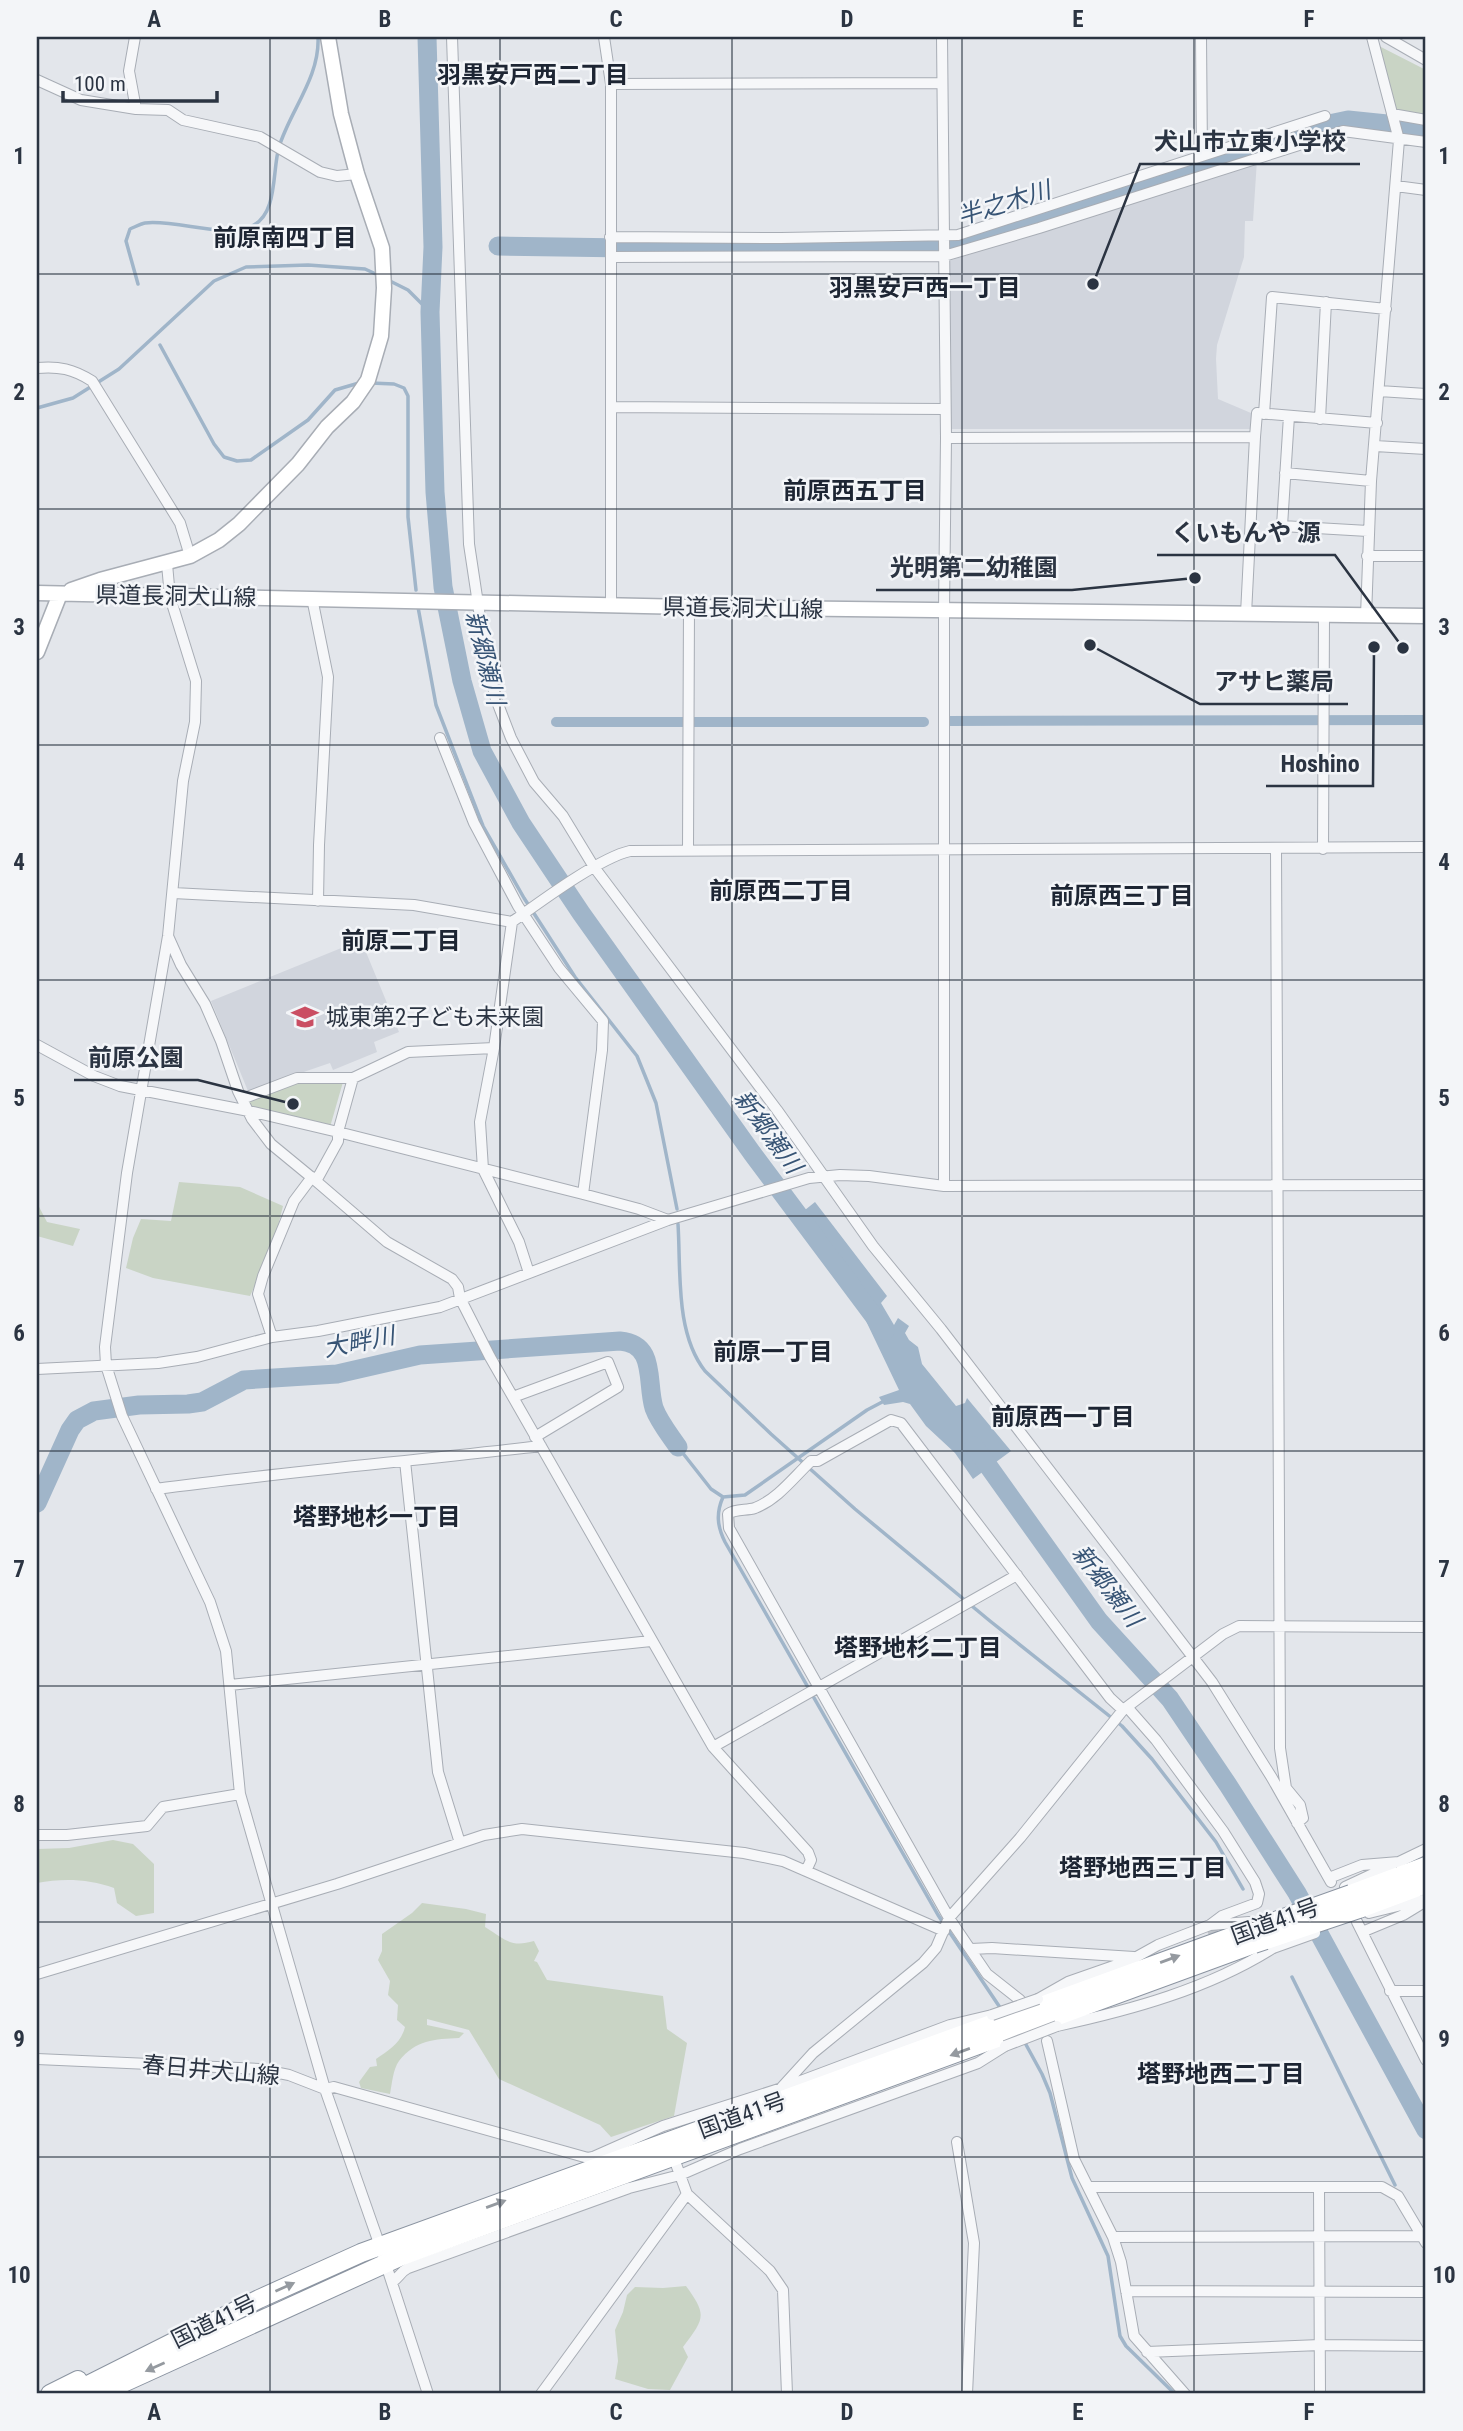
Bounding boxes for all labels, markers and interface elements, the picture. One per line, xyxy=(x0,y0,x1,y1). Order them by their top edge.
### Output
text: A xyxy=(147,6,161,33)
text: B xyxy=(379,6,391,33)
text: C xyxy=(609,6,623,33)
text: D xyxy=(841,6,854,33)
text: E xyxy=(1072,6,1084,33)
text: F xyxy=(1304,6,1315,33)
scale bar xyxy=(63,60,217,104)
district label: 羽黒安戸西二丁目 xyxy=(437,61,629,89)
text: 100 m xyxy=(74,72,126,96)
callout: 犬山市立東小学校 xyxy=(1140,119,1360,164)
text: 犬山市立東小学校 xyxy=(1154,128,1346,156)
text: 1 xyxy=(13,143,25,170)
text: 1 xyxy=(1438,143,1450,170)
water label: 半之木川 xyxy=(954,175,1057,230)
district label: 前原南四丁目 xyxy=(213,224,357,252)
district label: 羽黒安戸西一丁目 xyxy=(829,274,1021,302)
text: 2 xyxy=(13,379,25,406)
text: 2 xyxy=(1438,379,1450,406)
district label: 前原西五丁目 xyxy=(783,477,927,505)
callout: くいもんや 源 xyxy=(1157,510,1335,555)
text: くいもんや 源 xyxy=(1171,519,1321,547)
callout: 光明第二幼稚園 xyxy=(876,545,1072,590)
text: 光明第二幼稚園 xyxy=(890,554,1058,582)
street label: 県道長洞犬山線 xyxy=(95,582,257,611)
street label: 県道長洞犬山線 xyxy=(662,594,824,623)
water label: 新郷瀬川 xyxy=(460,608,511,711)
text: 3 xyxy=(13,614,25,641)
text: 3 xyxy=(1438,614,1450,641)
callout: アサヒ薬局 xyxy=(1200,659,1348,704)
text: アサヒ薬局 xyxy=(1214,668,1334,696)
callout: Hoshino xyxy=(1266,741,1373,786)
text: Hoshino xyxy=(1280,750,1360,778)
text: 4 xyxy=(13,849,25,876)
text: 4 xyxy=(1438,849,1450,876)
district label: 前原西二丁目 xyxy=(709,877,853,905)
district label: 前原西三丁目 xyxy=(1050,882,1194,910)
district label: 前原二丁目 xyxy=(341,927,461,955)
school or university icon: 城東第2子ども未来園 xyxy=(290,1002,320,1032)
place label: 城東第2子ども未来園 xyxy=(326,1004,544,1031)
callout: 前原公園 xyxy=(74,1035,198,1080)
text: 前原公園 xyxy=(88,1044,184,1072)
text: 5 xyxy=(13,1085,25,1112)
water label: 新郷瀬川 xyxy=(728,1085,809,1181)
text: 5 xyxy=(1438,1085,1450,1112)
text: 6 xyxy=(13,1320,25,1347)
text: 6 xyxy=(1438,1320,1450,1347)
water label: 大畔川 xyxy=(321,1321,400,1363)
district label: 前原一丁目 xyxy=(713,1338,833,1366)
district label: 前原西一丁目 xyxy=(991,1403,1135,1431)
district label: 塔野地杉一丁目 xyxy=(293,1503,461,1531)
water label: 新郷瀬川 xyxy=(1066,1540,1149,1635)
text: 7 xyxy=(13,1556,25,1583)
text: 7 xyxy=(1438,1556,1450,1583)
district label: 塔野地杉二丁目 xyxy=(834,1634,1002,1662)
text: 8 xyxy=(13,1791,25,1818)
text: 8 xyxy=(1438,1791,1450,1818)
district label: 塔野地西三丁目 xyxy=(1059,1854,1227,1882)
street label: 国道41号 xyxy=(1227,1893,1323,1950)
one-way arrow xyxy=(1160,1953,1181,1964)
text: 9 xyxy=(13,2026,25,2053)
text: 9 xyxy=(1438,2026,1450,2053)
one-way arrow xyxy=(949,2047,970,2058)
street label: 春日井犬山線 xyxy=(141,2051,281,2090)
district label: 塔野地西二丁目 xyxy=(1137,2060,1305,2088)
street label: 国道41号 xyxy=(694,2087,790,2144)
one-way arrow xyxy=(486,2199,507,2210)
text: 10 xyxy=(7,2262,31,2289)
text: 10 xyxy=(1432,2262,1456,2289)
one-way arrow xyxy=(275,2281,295,2293)
street label: 国道41号 xyxy=(167,2289,261,2354)
one-way arrow xyxy=(145,2362,166,2373)
text: A xyxy=(147,2399,161,2426)
text: B xyxy=(379,2399,391,2426)
text: C xyxy=(609,2399,623,2426)
text: D xyxy=(841,2399,854,2426)
text: E xyxy=(1072,2399,1084,2426)
text: F xyxy=(1304,2399,1315,2426)

